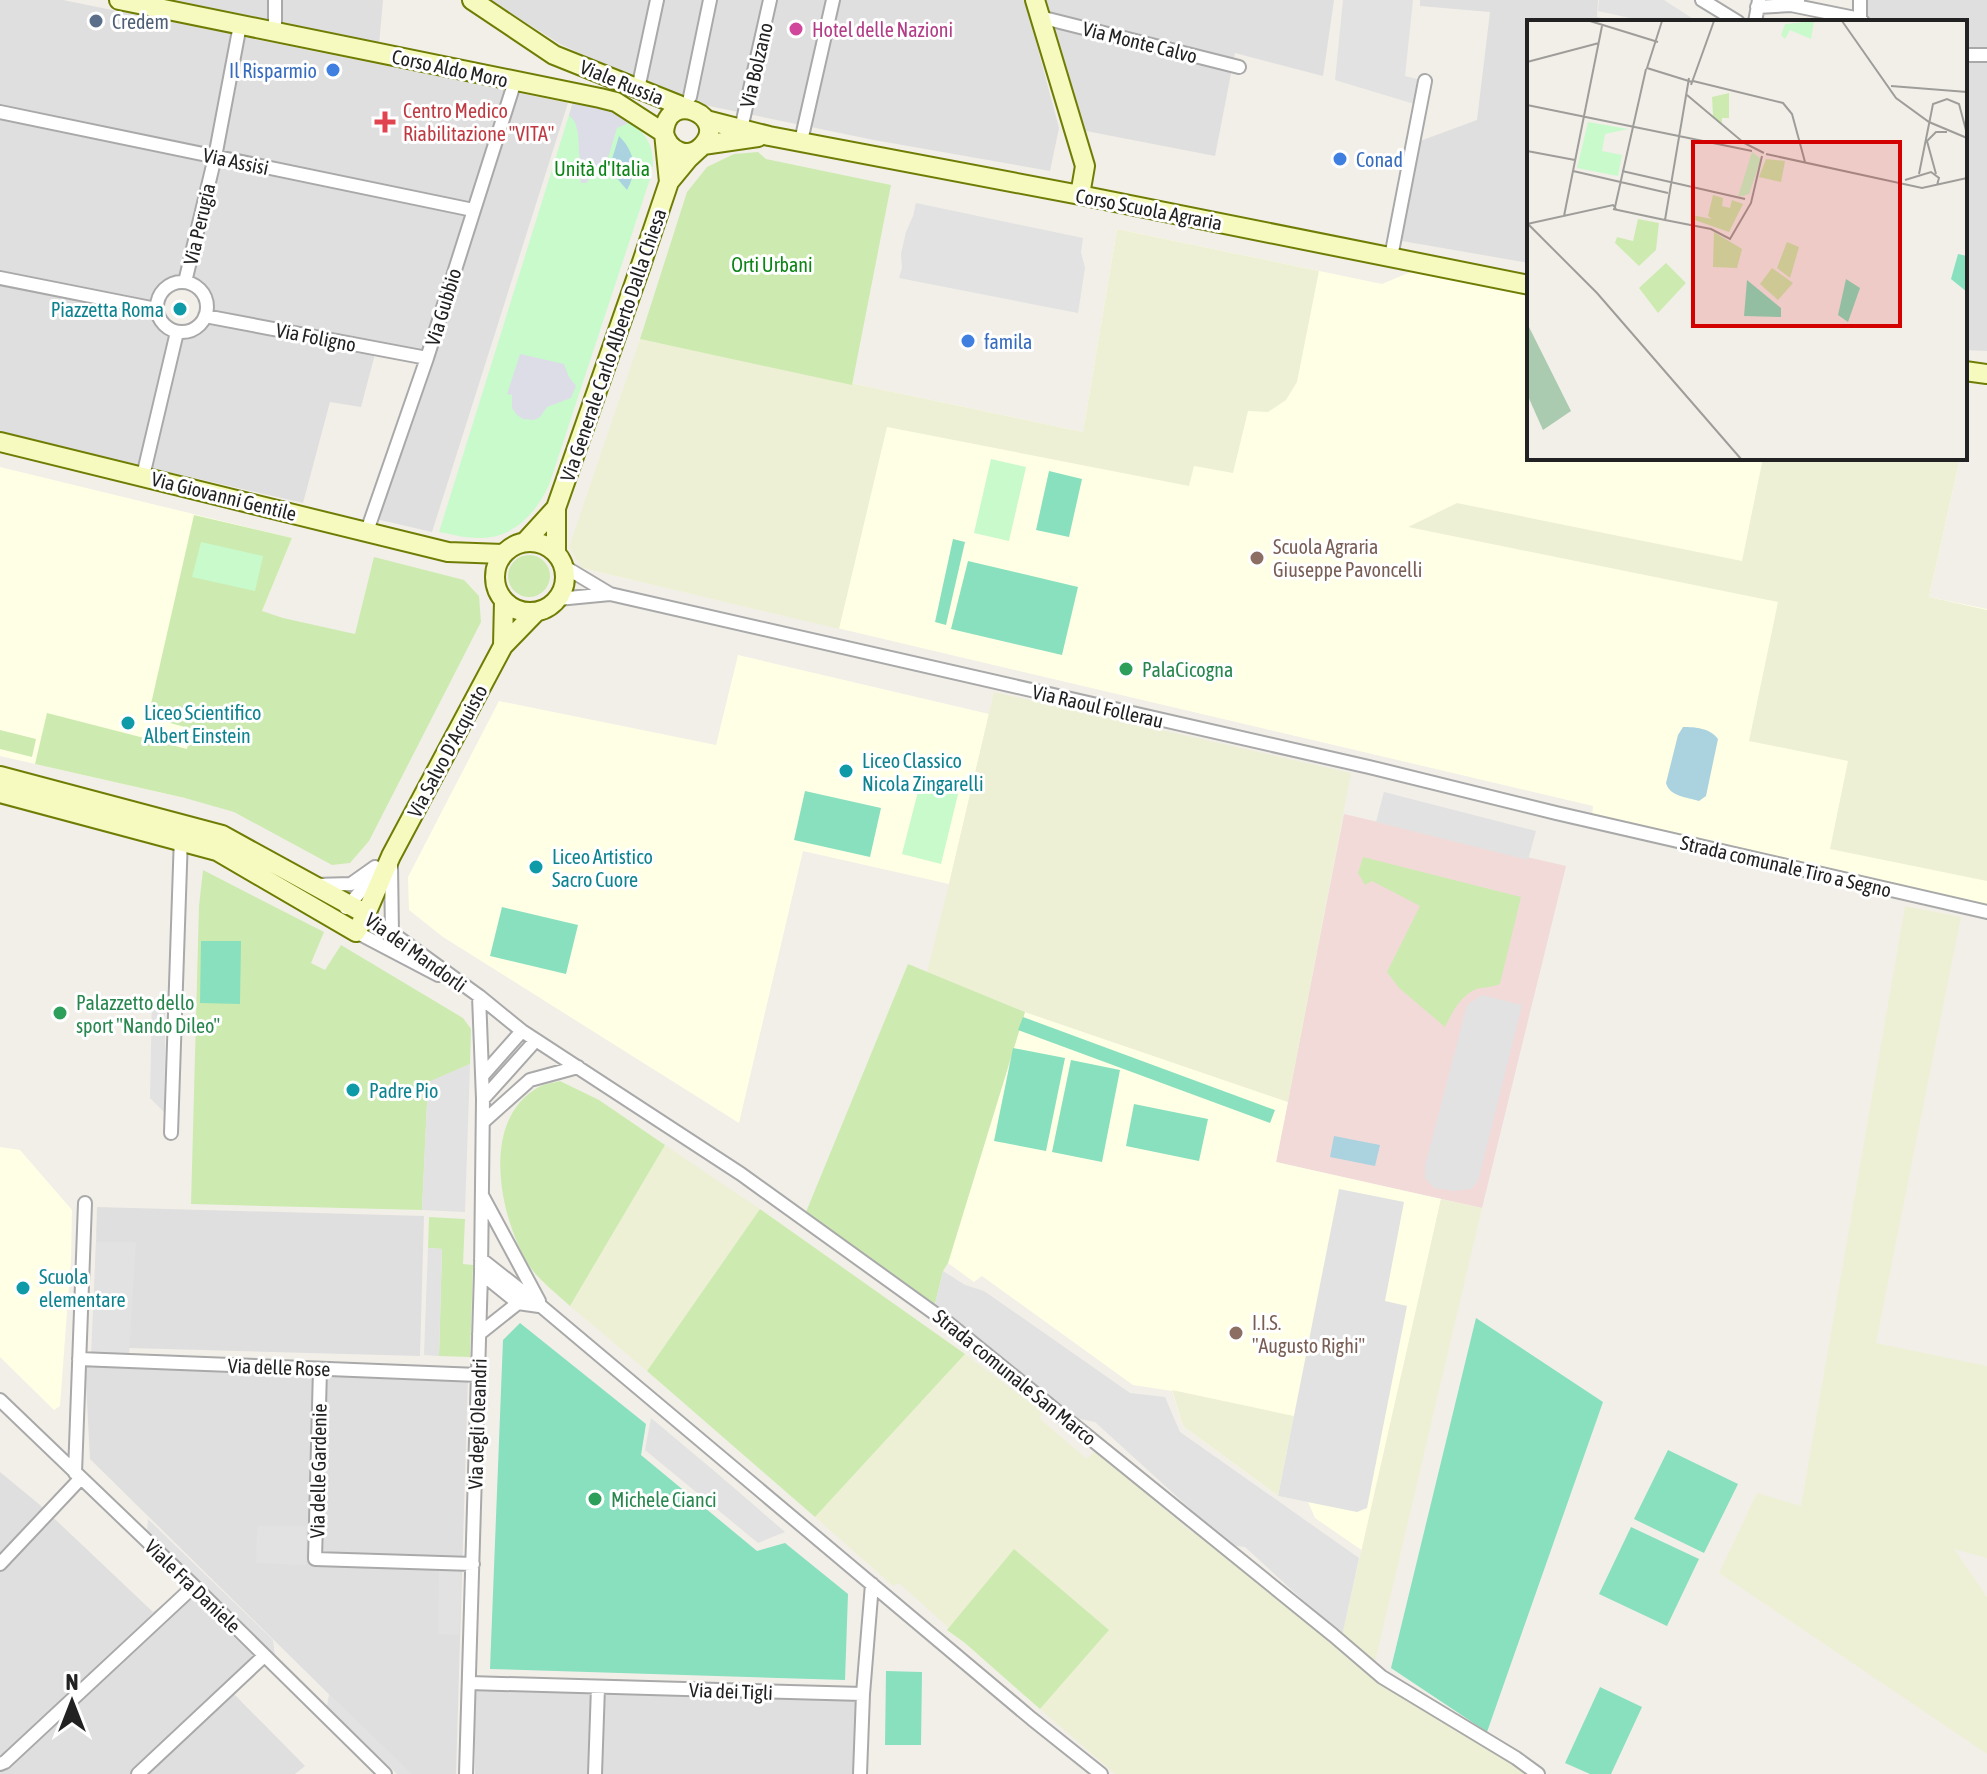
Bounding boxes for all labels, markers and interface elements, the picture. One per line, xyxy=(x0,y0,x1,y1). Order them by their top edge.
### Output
place label: Credem xyxy=(112,10,169,33)
marker: Credem xyxy=(87,12,105,30)
street label: Via Monte Calvo xyxy=(1080,17,1200,67)
place label: Hotel delle Nazioni xyxy=(812,18,953,41)
street label: Via Bolzano xyxy=(735,20,777,110)
marker: Hotel delle Nazioni xyxy=(787,20,805,38)
inset map xyxy=(1527,20,1967,460)
street label: Corso Aldo Moro xyxy=(390,44,510,92)
street label: Viale Russia xyxy=(577,55,667,109)
place label: Il Risparmio xyxy=(229,59,317,82)
marker: Il Risparmio xyxy=(324,61,342,79)
place label: Centro Medico Riabilitazione "VITA" xyxy=(403,99,554,145)
marker: Centro Medico Riabilitazione "VITA" xyxy=(374,111,396,133)
street label: Via Assisi xyxy=(201,143,271,179)
place label: Conad xyxy=(1356,148,1403,171)
marker: Conad xyxy=(1331,150,1349,168)
park label: Unità d'Italia xyxy=(554,157,650,180)
street label: Via Perugia xyxy=(178,181,220,267)
street label: Corso Scuola Agraria xyxy=(1074,184,1224,234)
street label: Via Generale Carlo Alberto Dalla Chiesa xyxy=(555,206,671,484)
park label: Orti Urbani xyxy=(731,253,813,276)
street label: Via Gubbio xyxy=(420,266,466,348)
place label: Piazzetta Roma xyxy=(51,298,164,321)
marker: Piazzetta Roma xyxy=(171,300,189,318)
street label: Via Foligno xyxy=(274,318,358,356)
place label: famila xyxy=(984,330,1032,353)
marker: famila xyxy=(959,332,977,350)
street label: Via Giovanni Gentile xyxy=(149,467,299,525)
place label: Scuola Agraria Giuseppe Pavoncelli xyxy=(1273,535,1422,581)
marker: Scuola Agraria Giuseppe Pavoncelli xyxy=(1248,549,1266,567)
place label: PalaCicogna xyxy=(1142,658,1233,681)
marker: PalaCicogna xyxy=(1117,660,1135,678)
street label: Via Raoul Follerau xyxy=(1030,680,1166,732)
street label: Via Salvo D'Acquisto xyxy=(402,681,492,821)
place label: Liceo Scientifico Albert Einstein xyxy=(144,701,261,747)
marker: Liceo Scientifico Albert Einstein xyxy=(119,714,137,732)
place label: Liceo Classico Nicola Zingarelli xyxy=(862,749,984,795)
marker: Liceo Classico Nicola Zingarelli xyxy=(837,762,855,780)
street label: Strada comunale Tiro a Segno xyxy=(1678,831,1894,901)
place label: Liceo Artistico Sacro Cuore xyxy=(552,845,653,891)
marker: Liceo Artistico Sacro Cuore xyxy=(527,858,545,876)
street label: Via dei Mandorli xyxy=(361,908,471,996)
place label: Palazzetto dello sport "Nando Dileo" xyxy=(76,991,220,1037)
marker: Palazzetto dello sport "Nando Dileo" xyxy=(51,1004,69,1022)
place label: Padre Pio xyxy=(369,1079,438,1102)
marker: Padre Pio xyxy=(344,1081,362,1099)
place label: Scuola elementare xyxy=(39,1265,125,1311)
marker: Scuola elementare xyxy=(14,1279,32,1297)
street label: Strada comunale San Marco xyxy=(929,1304,1101,1450)
place label: I.I.S. "Augusto Righi" xyxy=(1252,1311,1365,1357)
marker: I.I.S. "Augusto Righi" xyxy=(1227,1324,1245,1342)
street label: Via delle Rose xyxy=(227,1354,331,1380)
street label: Via degli Oleandri xyxy=(463,1358,491,1490)
street label: Via delle Gardenie xyxy=(305,1403,331,1539)
place label: Michele Cianci xyxy=(611,1488,717,1511)
marker: Michele Cianci xyxy=(586,1490,604,1508)
street label: Viale Fra Daniele xyxy=(140,1535,246,1637)
north arrow xyxy=(32,1662,112,1742)
text: N xyxy=(66,1669,78,1695)
street label: Via dei Tigli xyxy=(689,1678,773,1704)

